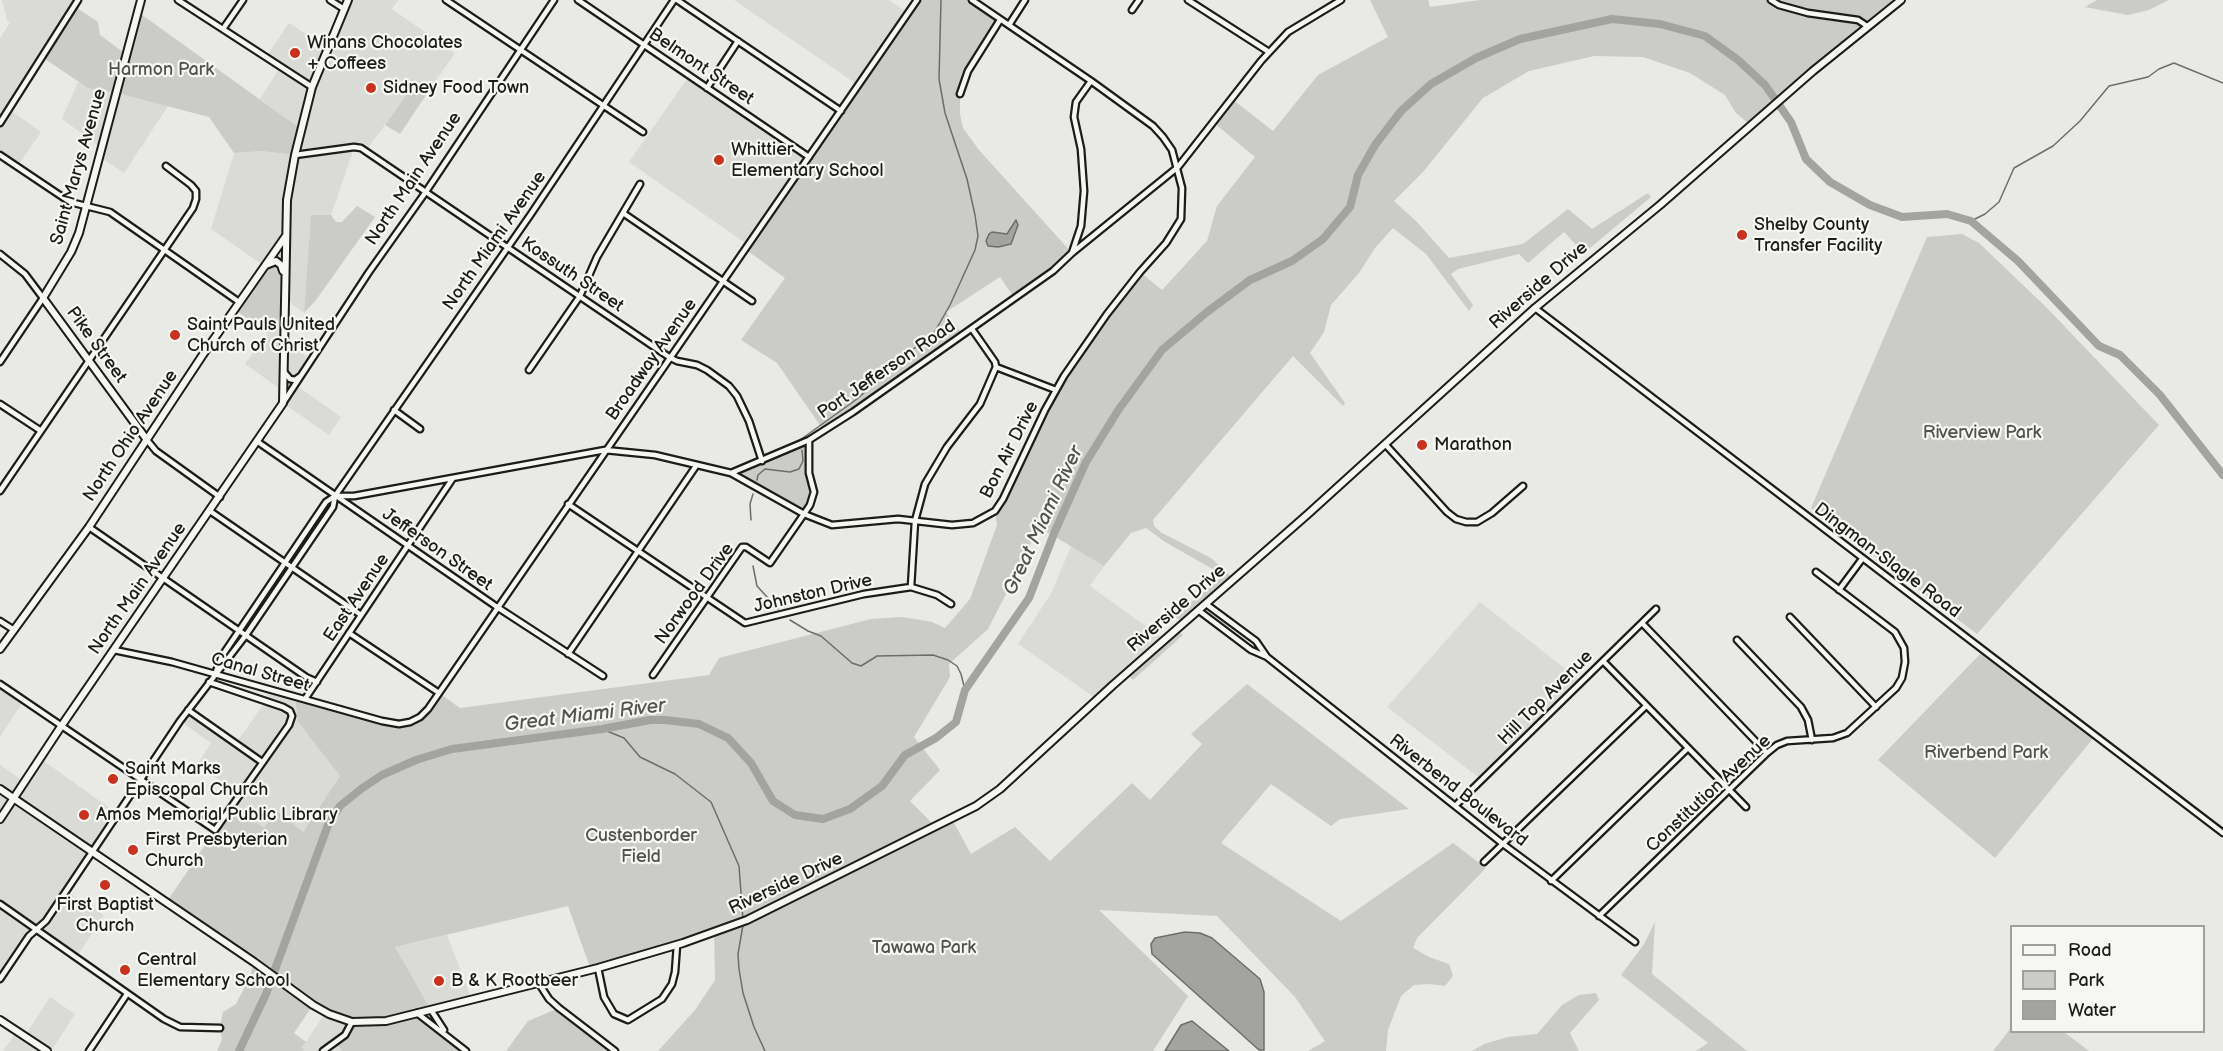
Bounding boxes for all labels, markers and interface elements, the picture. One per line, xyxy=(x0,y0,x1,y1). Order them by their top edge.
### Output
street label: Belmont Street xyxy=(644,24,758,110)
place label: Winans Chocolates + Coffees xyxy=(307,32,462,74)
marker: Winans Chocolates + Coffees xyxy=(288,46,302,60)
park label: Harmon Park xyxy=(108,59,214,81)
place label: Sidney Food Town xyxy=(383,77,529,99)
marker: Sidney Food Town xyxy=(364,81,378,95)
street label: Saint Marys Avenue xyxy=(46,87,112,247)
street label: North Main Avenue xyxy=(361,108,467,250)
place label: Whittier Elementary School xyxy=(731,139,884,182)
marker: Whittier Elementary School xyxy=(712,153,726,167)
street label: North Miami Avenue xyxy=(439,167,551,315)
place label: Shelby County Transfer Facility xyxy=(1754,214,1882,256)
marker: Shelby County Transfer Facility xyxy=(1735,228,1749,242)
street label: Kossuth Street xyxy=(517,233,627,317)
street label: Riverside Drive xyxy=(1485,237,1593,335)
street label: Broadway Avenue xyxy=(602,295,702,425)
street label: Pike Street xyxy=(61,303,131,387)
place label: Saint Pauls United Church of Christ xyxy=(187,314,335,356)
street label: Port Jefferson Road xyxy=(814,316,960,424)
marker: Saint Pauls United Church of Christ xyxy=(168,328,182,342)
street label: North Ohio Avenue xyxy=(79,366,183,506)
street label: Bon Air Drive xyxy=(976,398,1044,502)
park label: Riverview Park xyxy=(1923,422,2041,444)
place label: Marathon xyxy=(1434,434,1512,456)
marker: Marathon xyxy=(1415,438,1429,452)
water label: Great Miami River xyxy=(999,443,1089,599)
street label: Dingman-Slagle Road xyxy=(1809,499,1965,623)
street label: Jefferson Street xyxy=(378,504,496,596)
street label: North Main Avenue xyxy=(84,519,192,659)
street label: Norwood Drive xyxy=(651,539,739,649)
street label: East Avenue xyxy=(320,550,394,646)
street label: Riverside Drive xyxy=(1123,560,1231,658)
street label: Johnston Drive xyxy=(752,570,874,618)
street label: Hill Top Avenue xyxy=(1494,646,1598,750)
street label: Canal Street xyxy=(208,649,312,697)
water label: Great Miami River xyxy=(503,694,667,738)
street label: Riverbend Boulevard xyxy=(1384,730,1532,852)
street label: Constitution Avenue xyxy=(1642,731,1776,857)
park label: Riverbend Park xyxy=(1924,742,2048,764)
place label: Saint Marks Episcopal Church xyxy=(125,758,268,800)
marker: Saint Marks Episcopal Church xyxy=(106,772,120,786)
place label: Amos Memorial Public Library xyxy=(96,804,338,826)
marker: Amos Memorial Public Library xyxy=(77,808,91,822)
park label: Custenborder Field xyxy=(585,825,697,868)
place label: First Presbyterian Church xyxy=(145,829,288,872)
marker: First Presbyterian Church xyxy=(126,843,140,857)
street label: Riverside Drive xyxy=(726,848,846,920)
marker: First Baptist Church xyxy=(98,878,112,892)
place label: First Baptist Church xyxy=(56,894,154,936)
legend xyxy=(2010,925,2205,1033)
park label: Tawawa Park xyxy=(872,937,976,959)
text: Road xyxy=(2068,940,2112,961)
place label: Central Elementary School xyxy=(137,949,290,992)
marker: Central Elementary School xyxy=(118,963,132,977)
place label: B & K Rootbeer xyxy=(451,970,578,992)
text: Park xyxy=(2068,970,2104,991)
marker: B & K Rootbeer xyxy=(432,974,446,988)
text: Water xyxy=(2068,1000,2116,1021)

